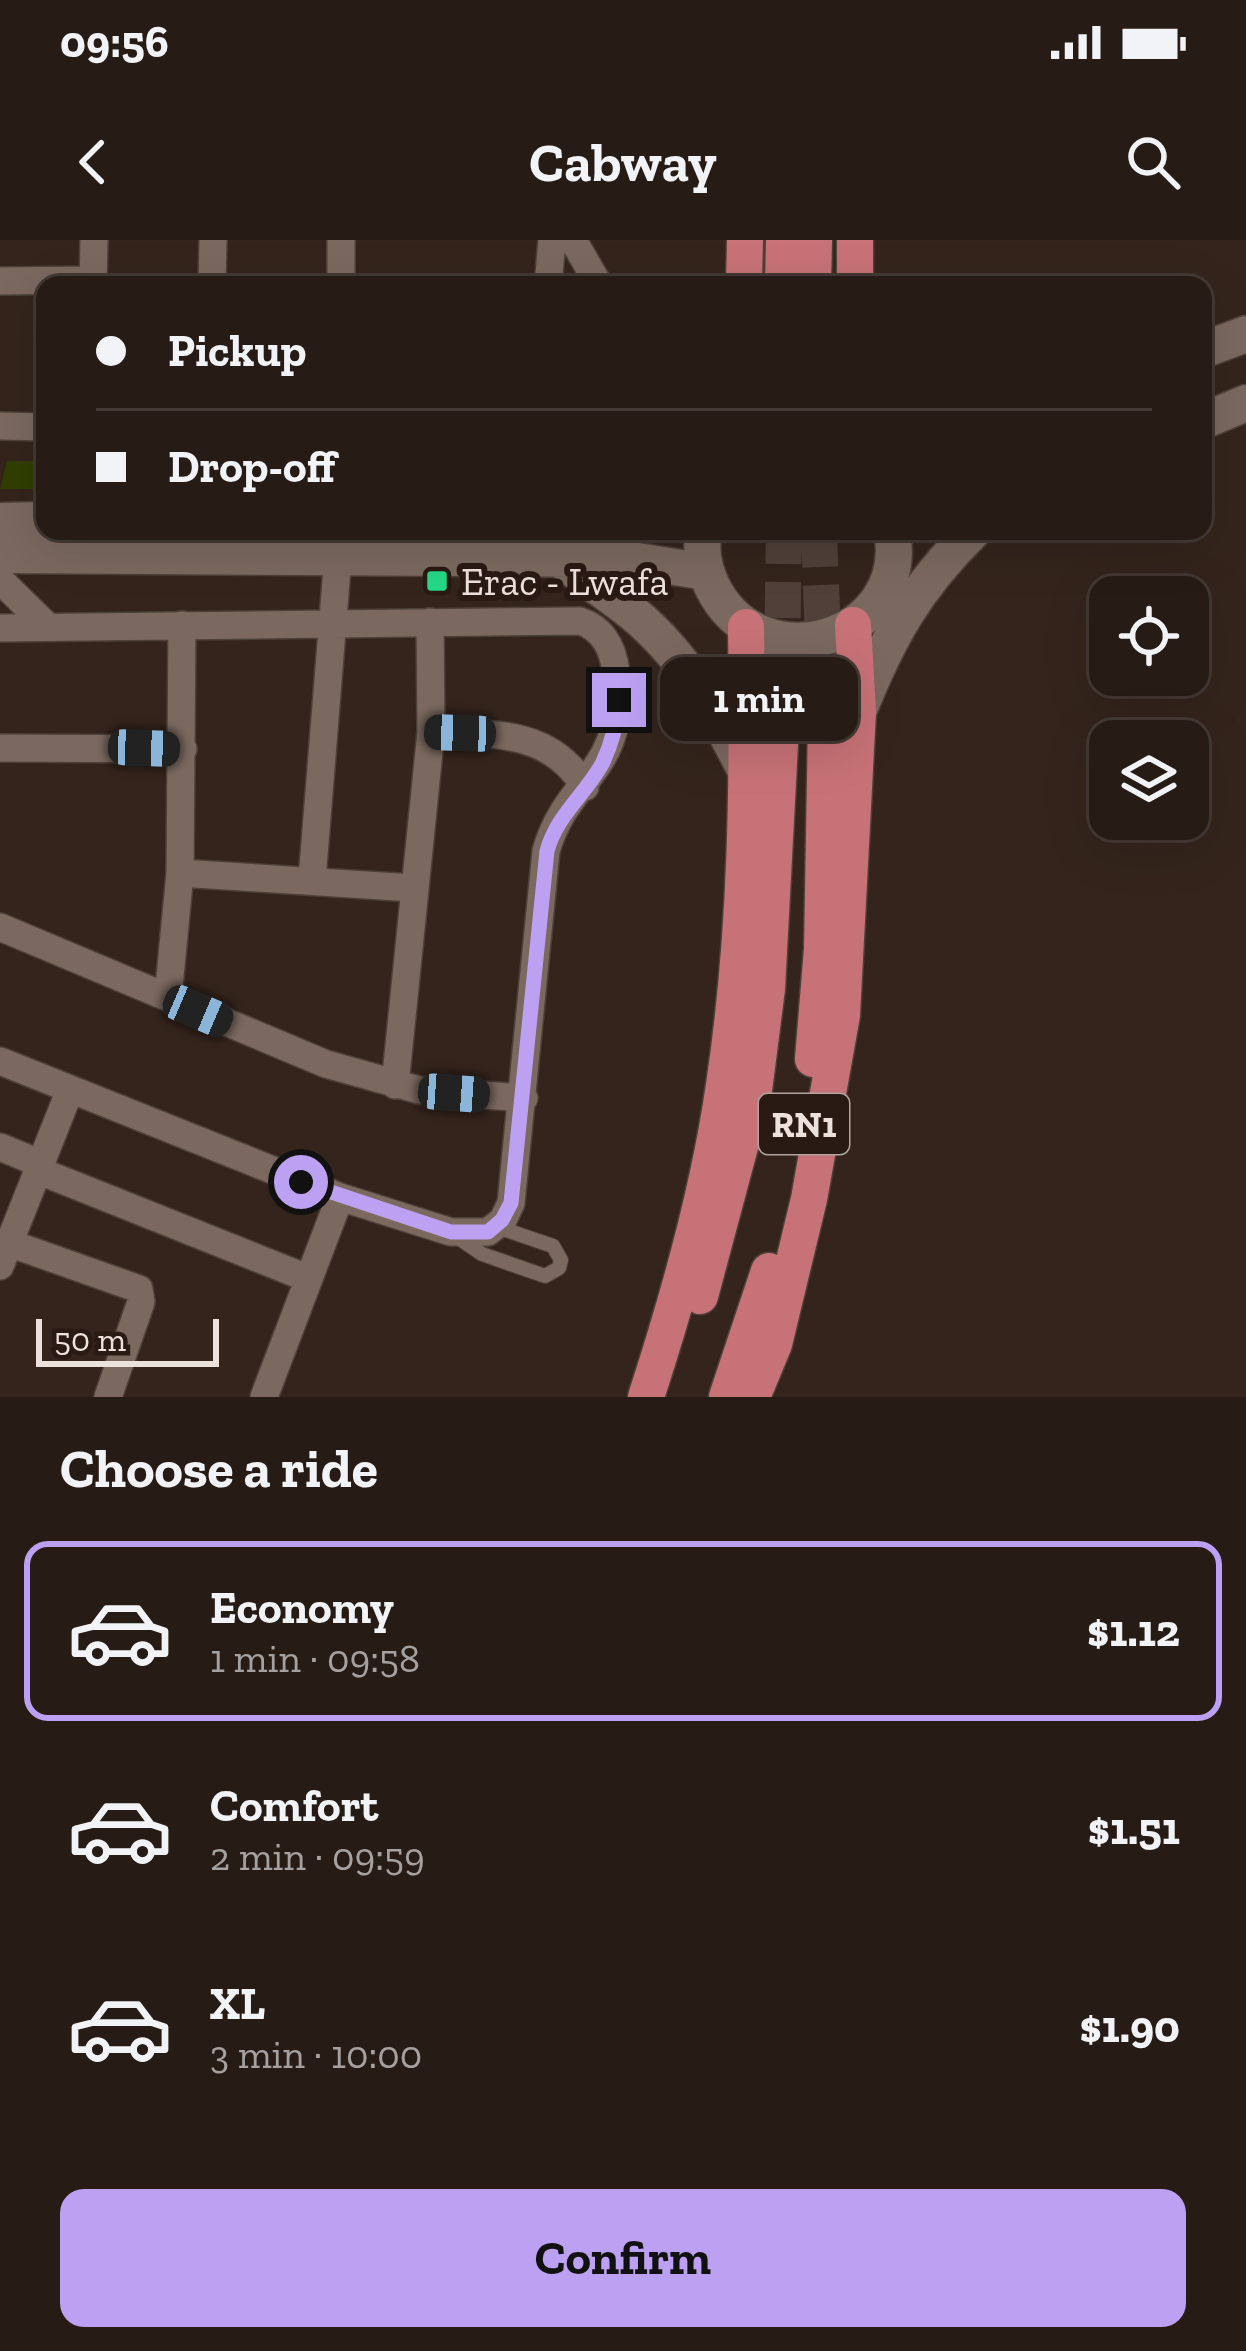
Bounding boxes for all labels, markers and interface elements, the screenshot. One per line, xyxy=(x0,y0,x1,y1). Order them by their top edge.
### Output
text: 09:56 xyxy=(60,15,169,69)
icon: back xyxy=(60,129,126,195)
icon: search xyxy=(1120,129,1186,195)
text: Cabway xyxy=(529,130,717,195)
text: Pickup xyxy=(168,324,306,378)
text: Drop-off xyxy=(168,440,336,494)
place label: Erac - Lwafa xyxy=(461,558,669,605)
marker: Erac - Lwafa xyxy=(424,568,450,594)
map controls xyxy=(1089,576,1209,840)
button: locate xyxy=(1089,576,1209,696)
callout: 1 min xyxy=(661,658,859,742)
route end xyxy=(592,673,646,727)
text: 1 min xyxy=(713,675,805,722)
car xyxy=(423,714,497,752)
button: layers xyxy=(1089,720,1209,840)
car xyxy=(107,729,181,767)
car xyxy=(158,980,238,1042)
car xyxy=(417,1073,491,1113)
road number: RN1 xyxy=(759,1094,849,1154)
route start xyxy=(274,1155,328,1209)
scale bar xyxy=(36,1313,219,1366)
text: 50 m xyxy=(54,1320,126,1359)
text: Choose a ride xyxy=(60,1436,378,1501)
icon: car xyxy=(66,1577,174,1685)
text: Economy xyxy=(210,1581,394,1635)
text: $1.12 xyxy=(1087,1604,1180,1658)
text: 1 min · 09:58 xyxy=(210,1635,420,1682)
icon: car xyxy=(66,1775,174,1883)
text: Comfort xyxy=(210,1779,378,1833)
text: $1.51 xyxy=(1088,1802,1180,1856)
text: 2 min · 09:59 xyxy=(210,1833,425,1880)
icon: car xyxy=(66,1973,174,2081)
text: XL xyxy=(210,1977,265,2031)
text: $1.90 xyxy=(1079,2000,1180,2054)
text: 3 min · 10:00 xyxy=(210,2031,422,2078)
button: Confirm xyxy=(60,2189,1186,2327)

